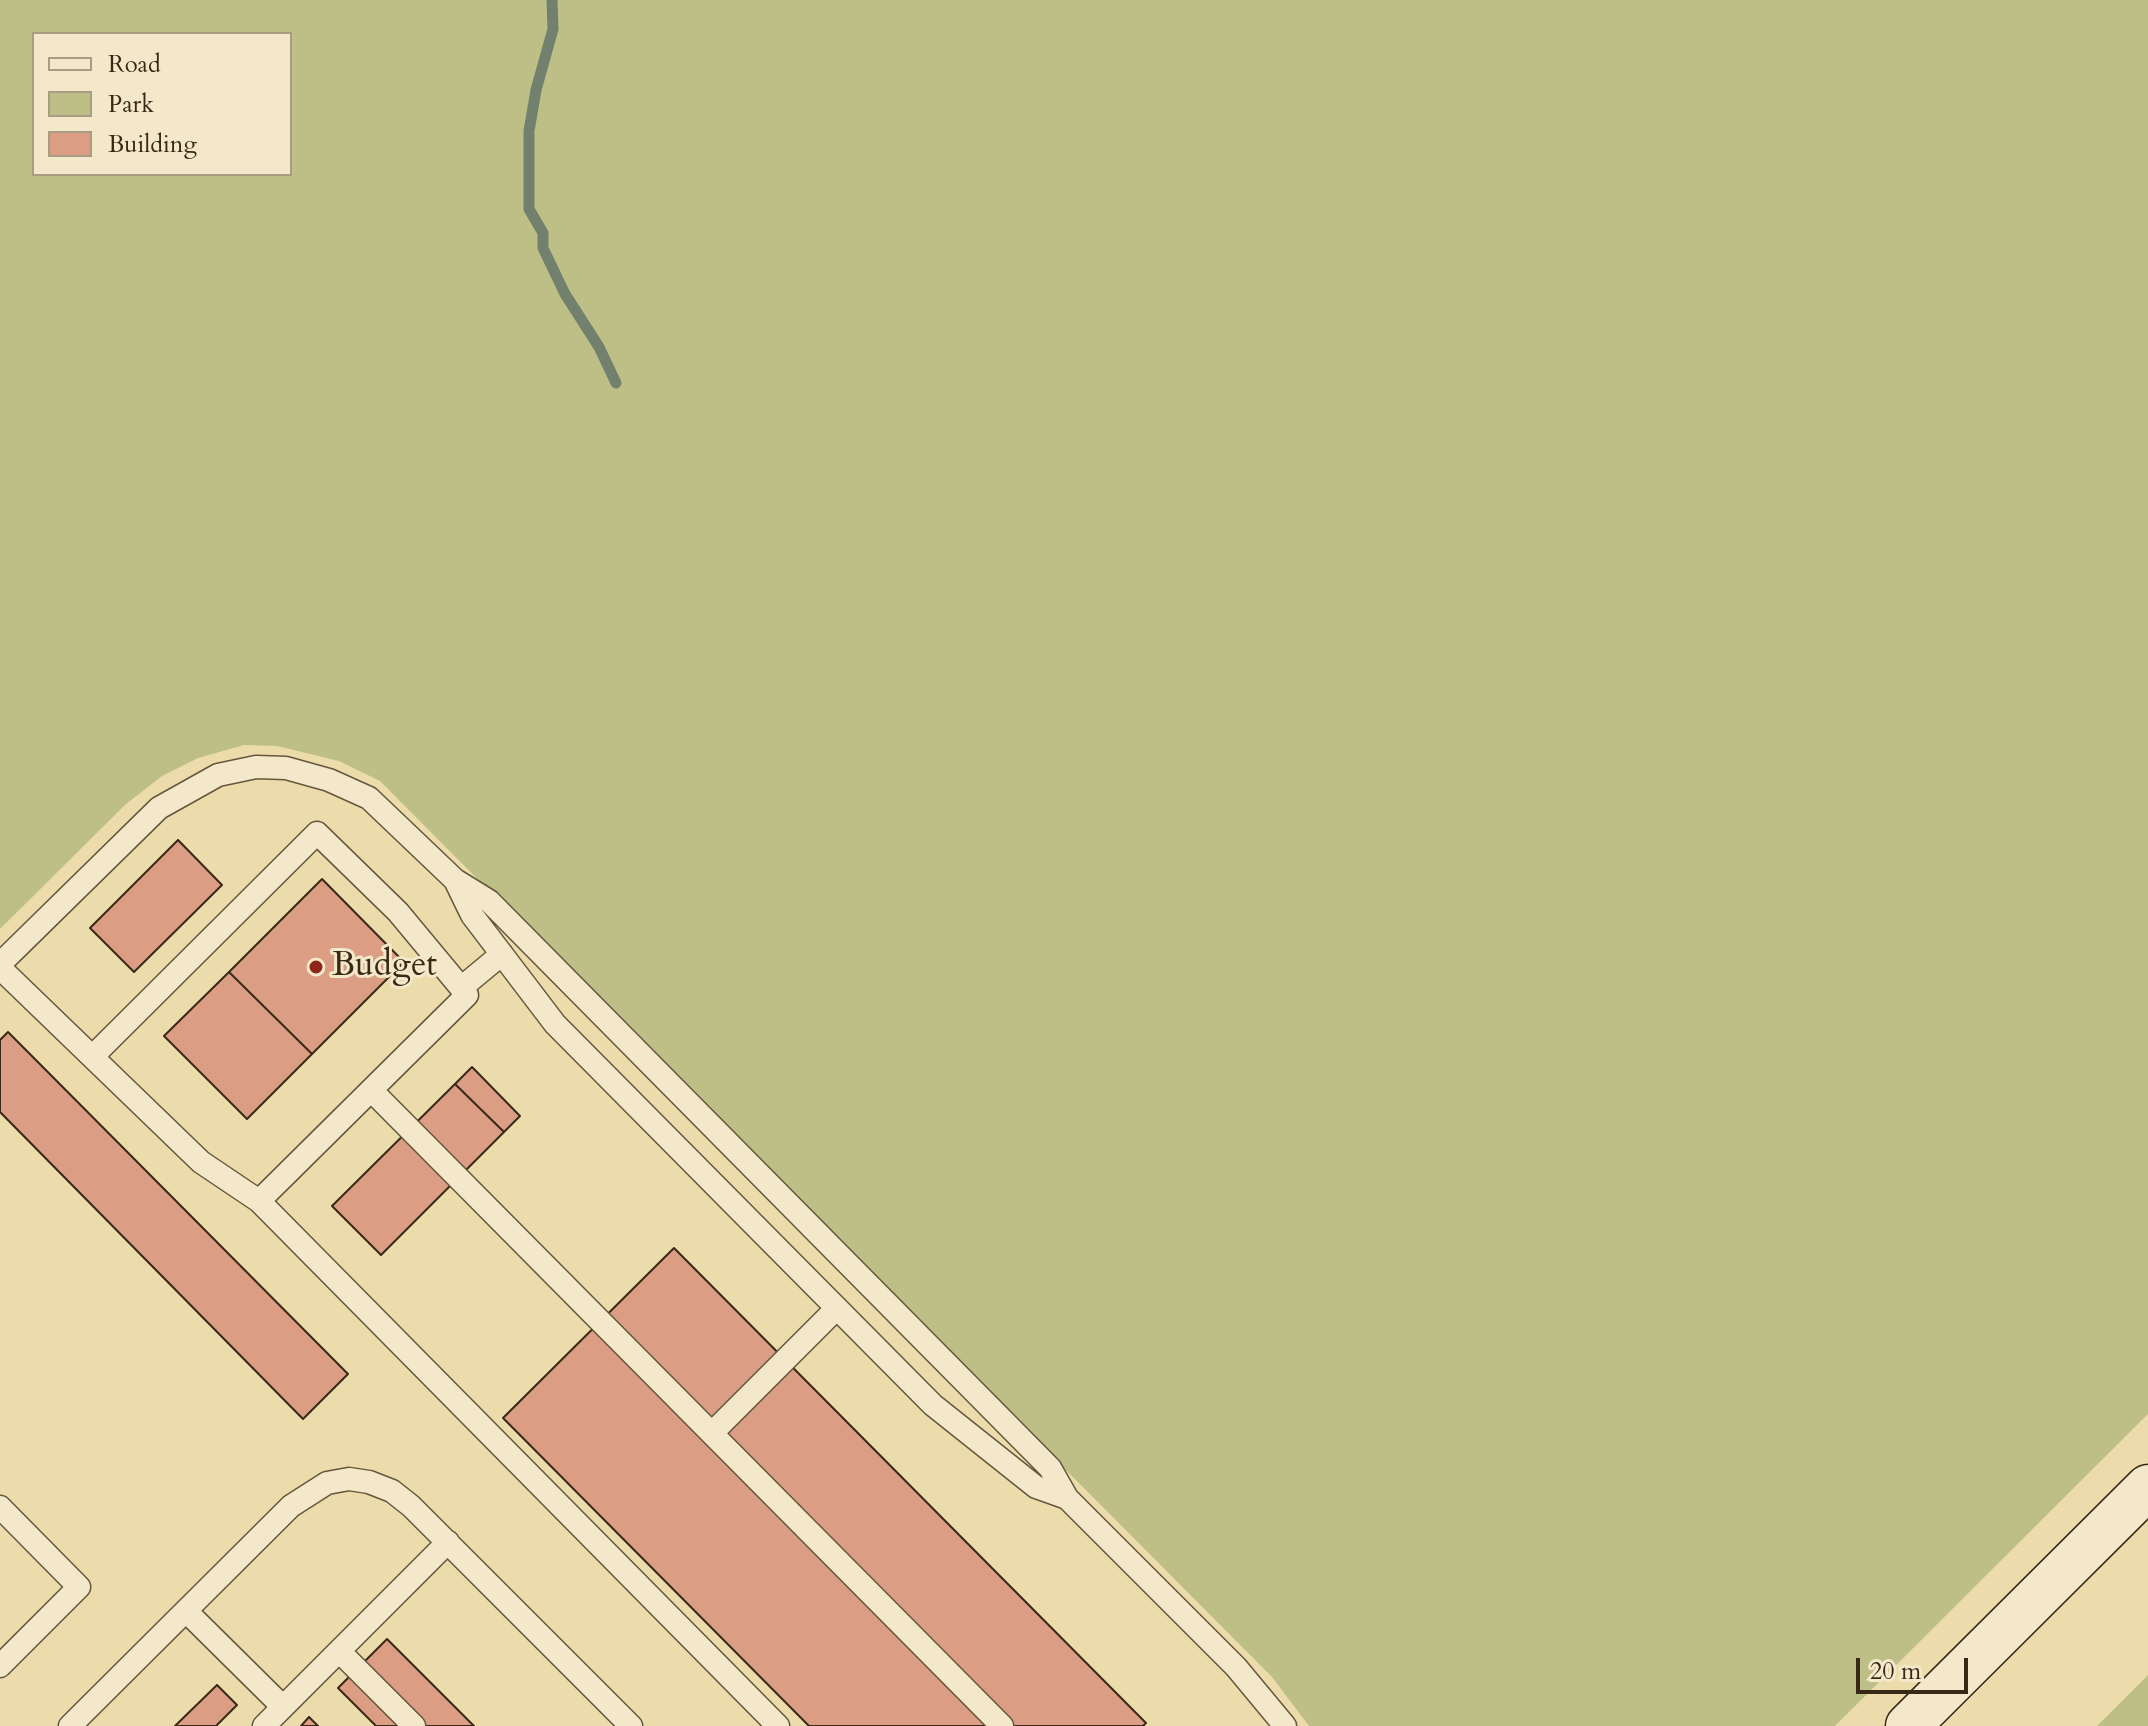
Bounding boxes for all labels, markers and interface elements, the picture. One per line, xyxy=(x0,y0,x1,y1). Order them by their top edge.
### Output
legend xyxy=(32,32,292,176)
text: Road xyxy=(108,48,161,81)
text: Park xyxy=(108,88,154,121)
text: Building xyxy=(108,128,197,161)
place label: Budget xyxy=(332,947,437,987)
marker: Budget xyxy=(307,958,325,976)
scale bar xyxy=(1860,1642,1972,1692)
text: 20 m xyxy=(1870,1655,1921,1688)

